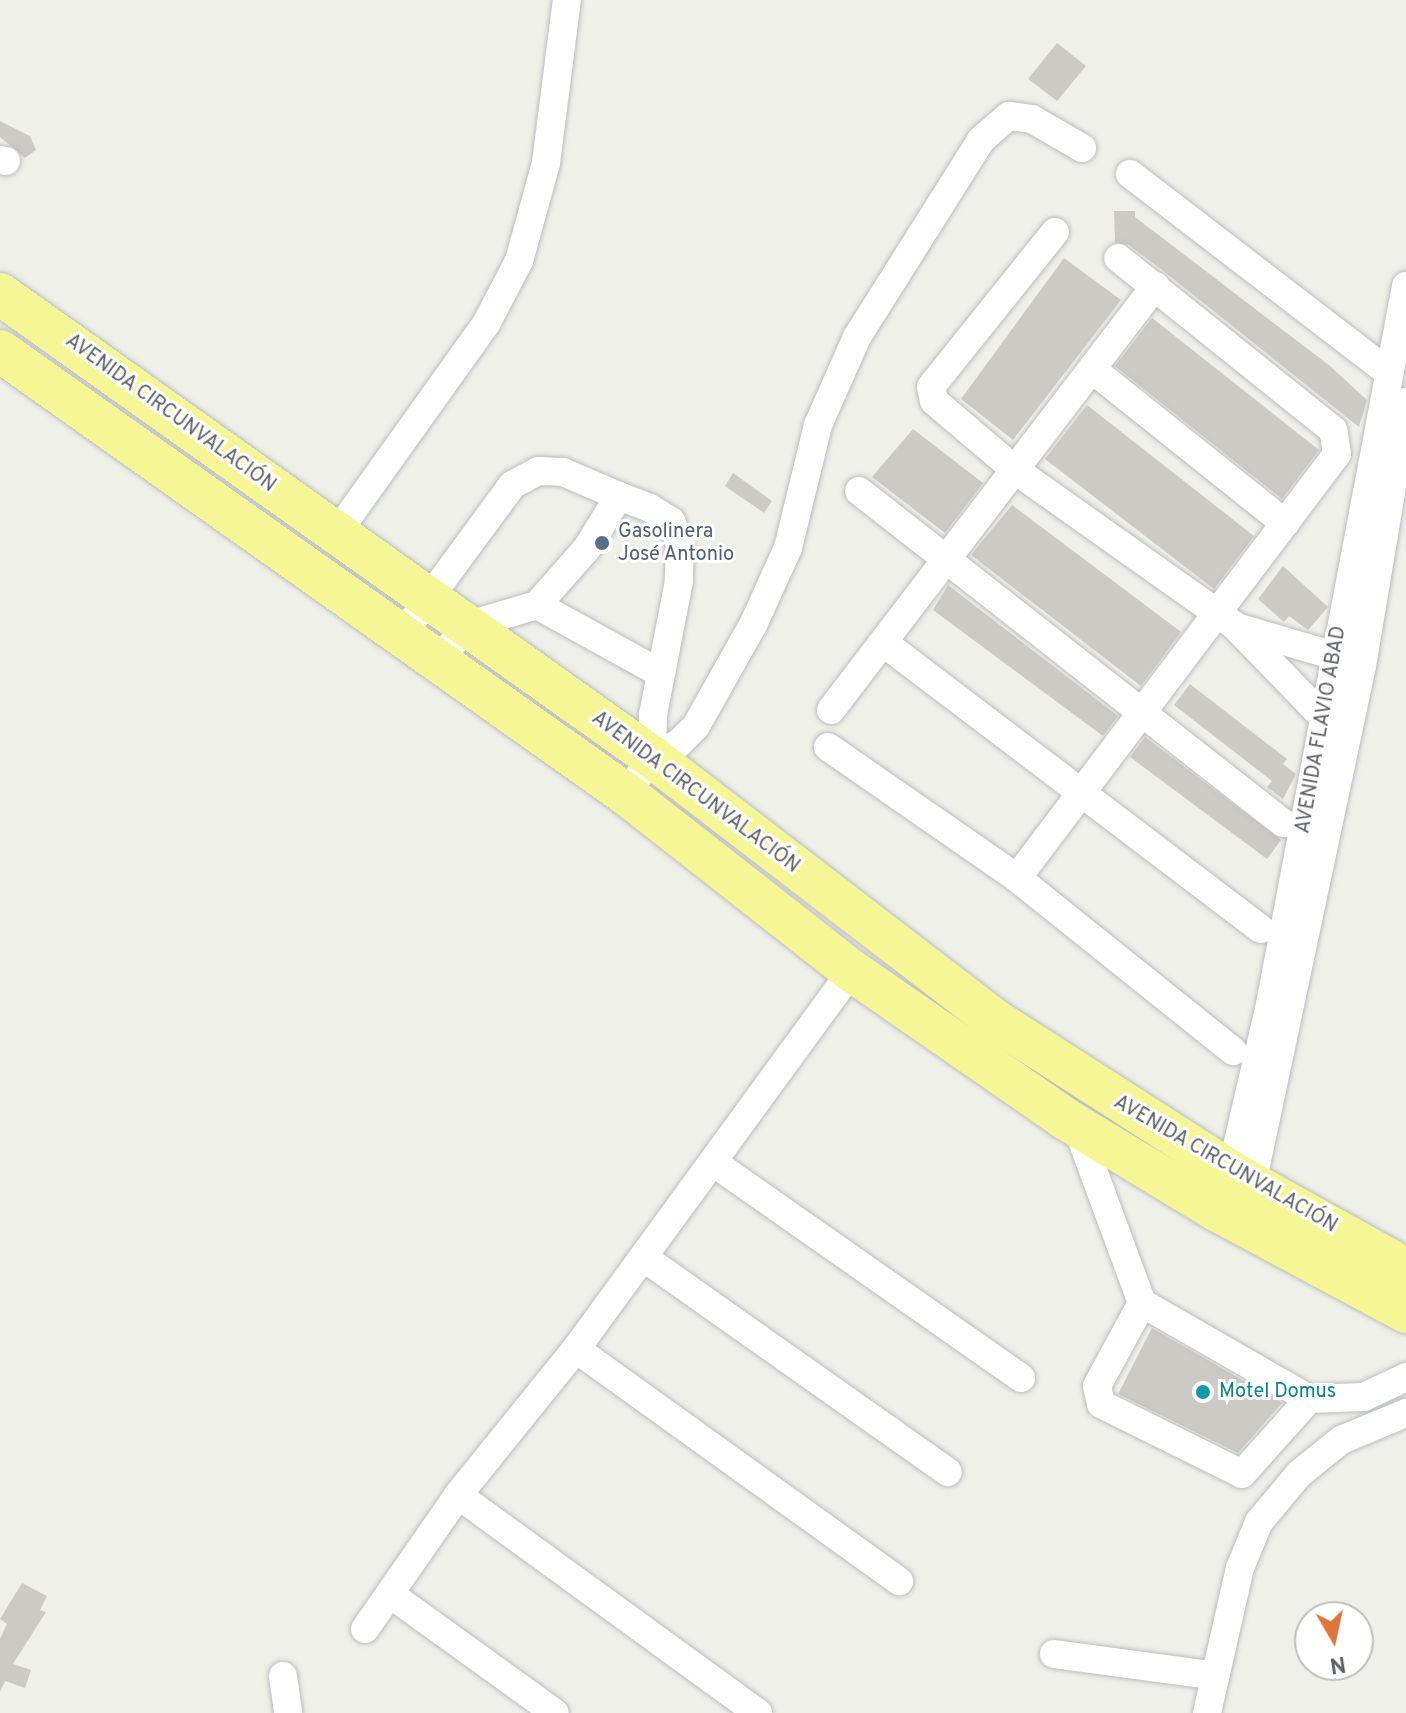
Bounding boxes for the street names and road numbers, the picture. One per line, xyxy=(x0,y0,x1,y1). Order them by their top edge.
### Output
street label: AVENIDA CIRCUNVALACIÓN xyxy=(60,329,280,499)
street label: AVENIDA FLAVIO ABAD xyxy=(1292,624,1352,836)
street label: AVENIDA CIRCUNVALACIÓN xyxy=(586,707,804,879)
street label: AVENIDA CIRCUNVALACIÓN xyxy=(1109,1091,1341,1239)

